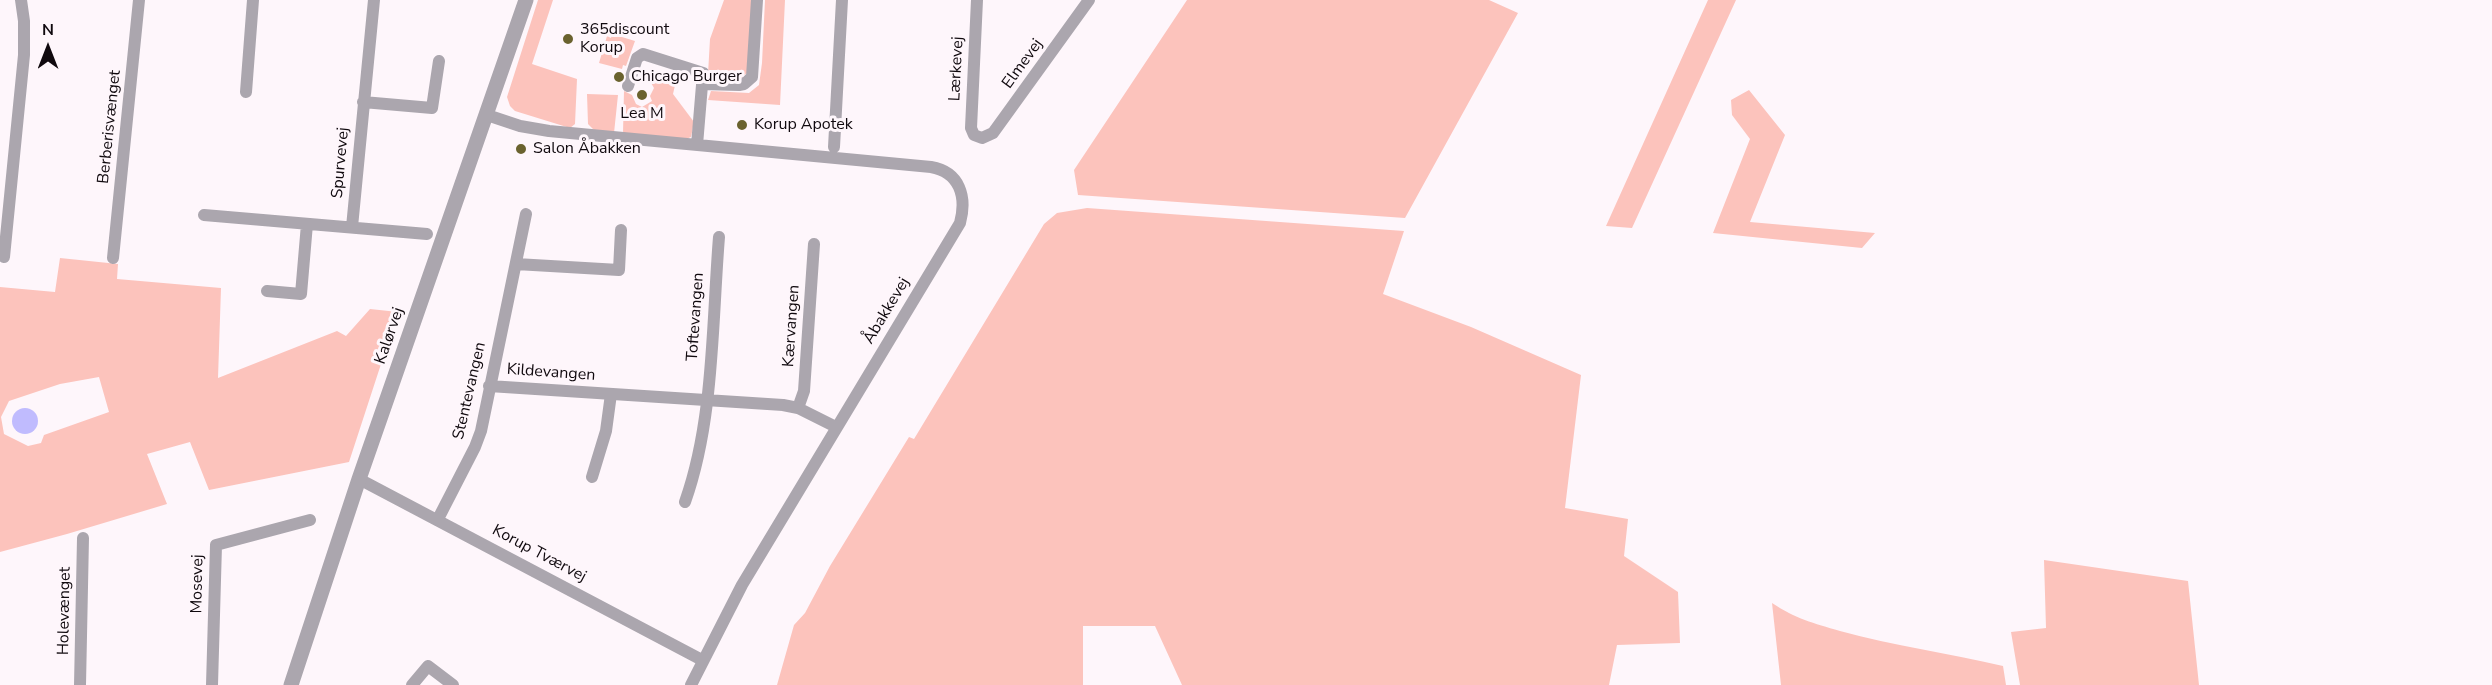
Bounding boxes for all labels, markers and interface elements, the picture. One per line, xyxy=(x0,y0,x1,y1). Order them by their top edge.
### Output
north arrow xyxy=(18,18,78,78)
text: N xyxy=(42,19,54,41)
place label: 365discount Korup xyxy=(580,20,669,58)
marker: 365discount Korup xyxy=(561,32,575,46)
street label: Elmevej xyxy=(999,35,1047,93)
street label: Lærkevej xyxy=(946,36,968,102)
place label: Chicago Burger xyxy=(631,67,742,87)
street label: Berberisvænget xyxy=(94,69,126,185)
marker: Chicago Burger xyxy=(612,70,626,84)
marker: Lea M xyxy=(635,88,649,102)
place label: Lea M xyxy=(620,104,664,124)
place label: Korup Apotek xyxy=(754,115,853,135)
marker: Korup Apotek xyxy=(735,118,749,132)
street label: Spurvevej xyxy=(328,127,354,199)
place label: Salon Åbakken xyxy=(533,139,641,159)
marker: Salon Åbakken xyxy=(514,142,528,156)
street label: Toftevangen xyxy=(683,272,709,362)
street label: Åbakkevej xyxy=(860,274,914,348)
street label: Kærvangen xyxy=(780,284,804,368)
street label: Kalørvej xyxy=(371,305,409,367)
street label: Stentevangen xyxy=(449,340,491,442)
street label: Kildevangen xyxy=(506,360,596,386)
street label: Korup Tværvej xyxy=(489,521,589,587)
street label: Mosevej xyxy=(188,554,208,614)
street label: Holevænget xyxy=(55,567,75,655)

